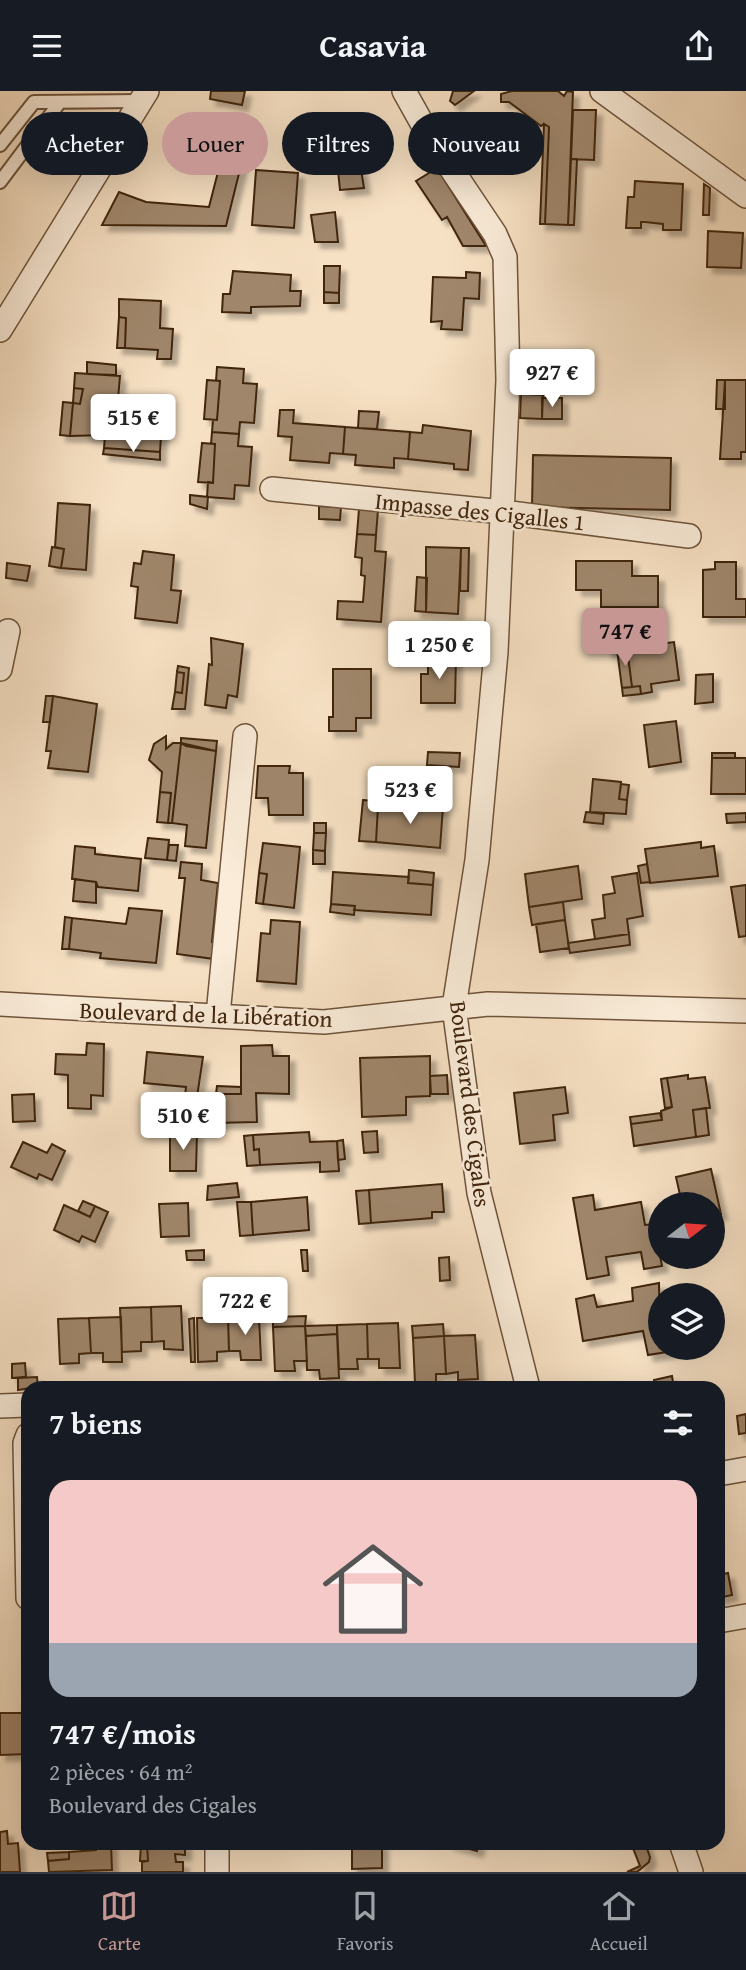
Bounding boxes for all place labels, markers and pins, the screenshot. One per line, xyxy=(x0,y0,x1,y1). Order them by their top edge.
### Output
pin: 927 € xyxy=(503,349,601,409)
pin: 515 € xyxy=(84,395,182,454)
pin: 747 € xyxy=(576,609,674,668)
pin: 1 250 € xyxy=(374,621,504,681)
pin: 523 € xyxy=(361,767,459,826)
pin: 510 € xyxy=(134,1093,232,1152)
pin: 722 € xyxy=(196,1277,294,1337)

